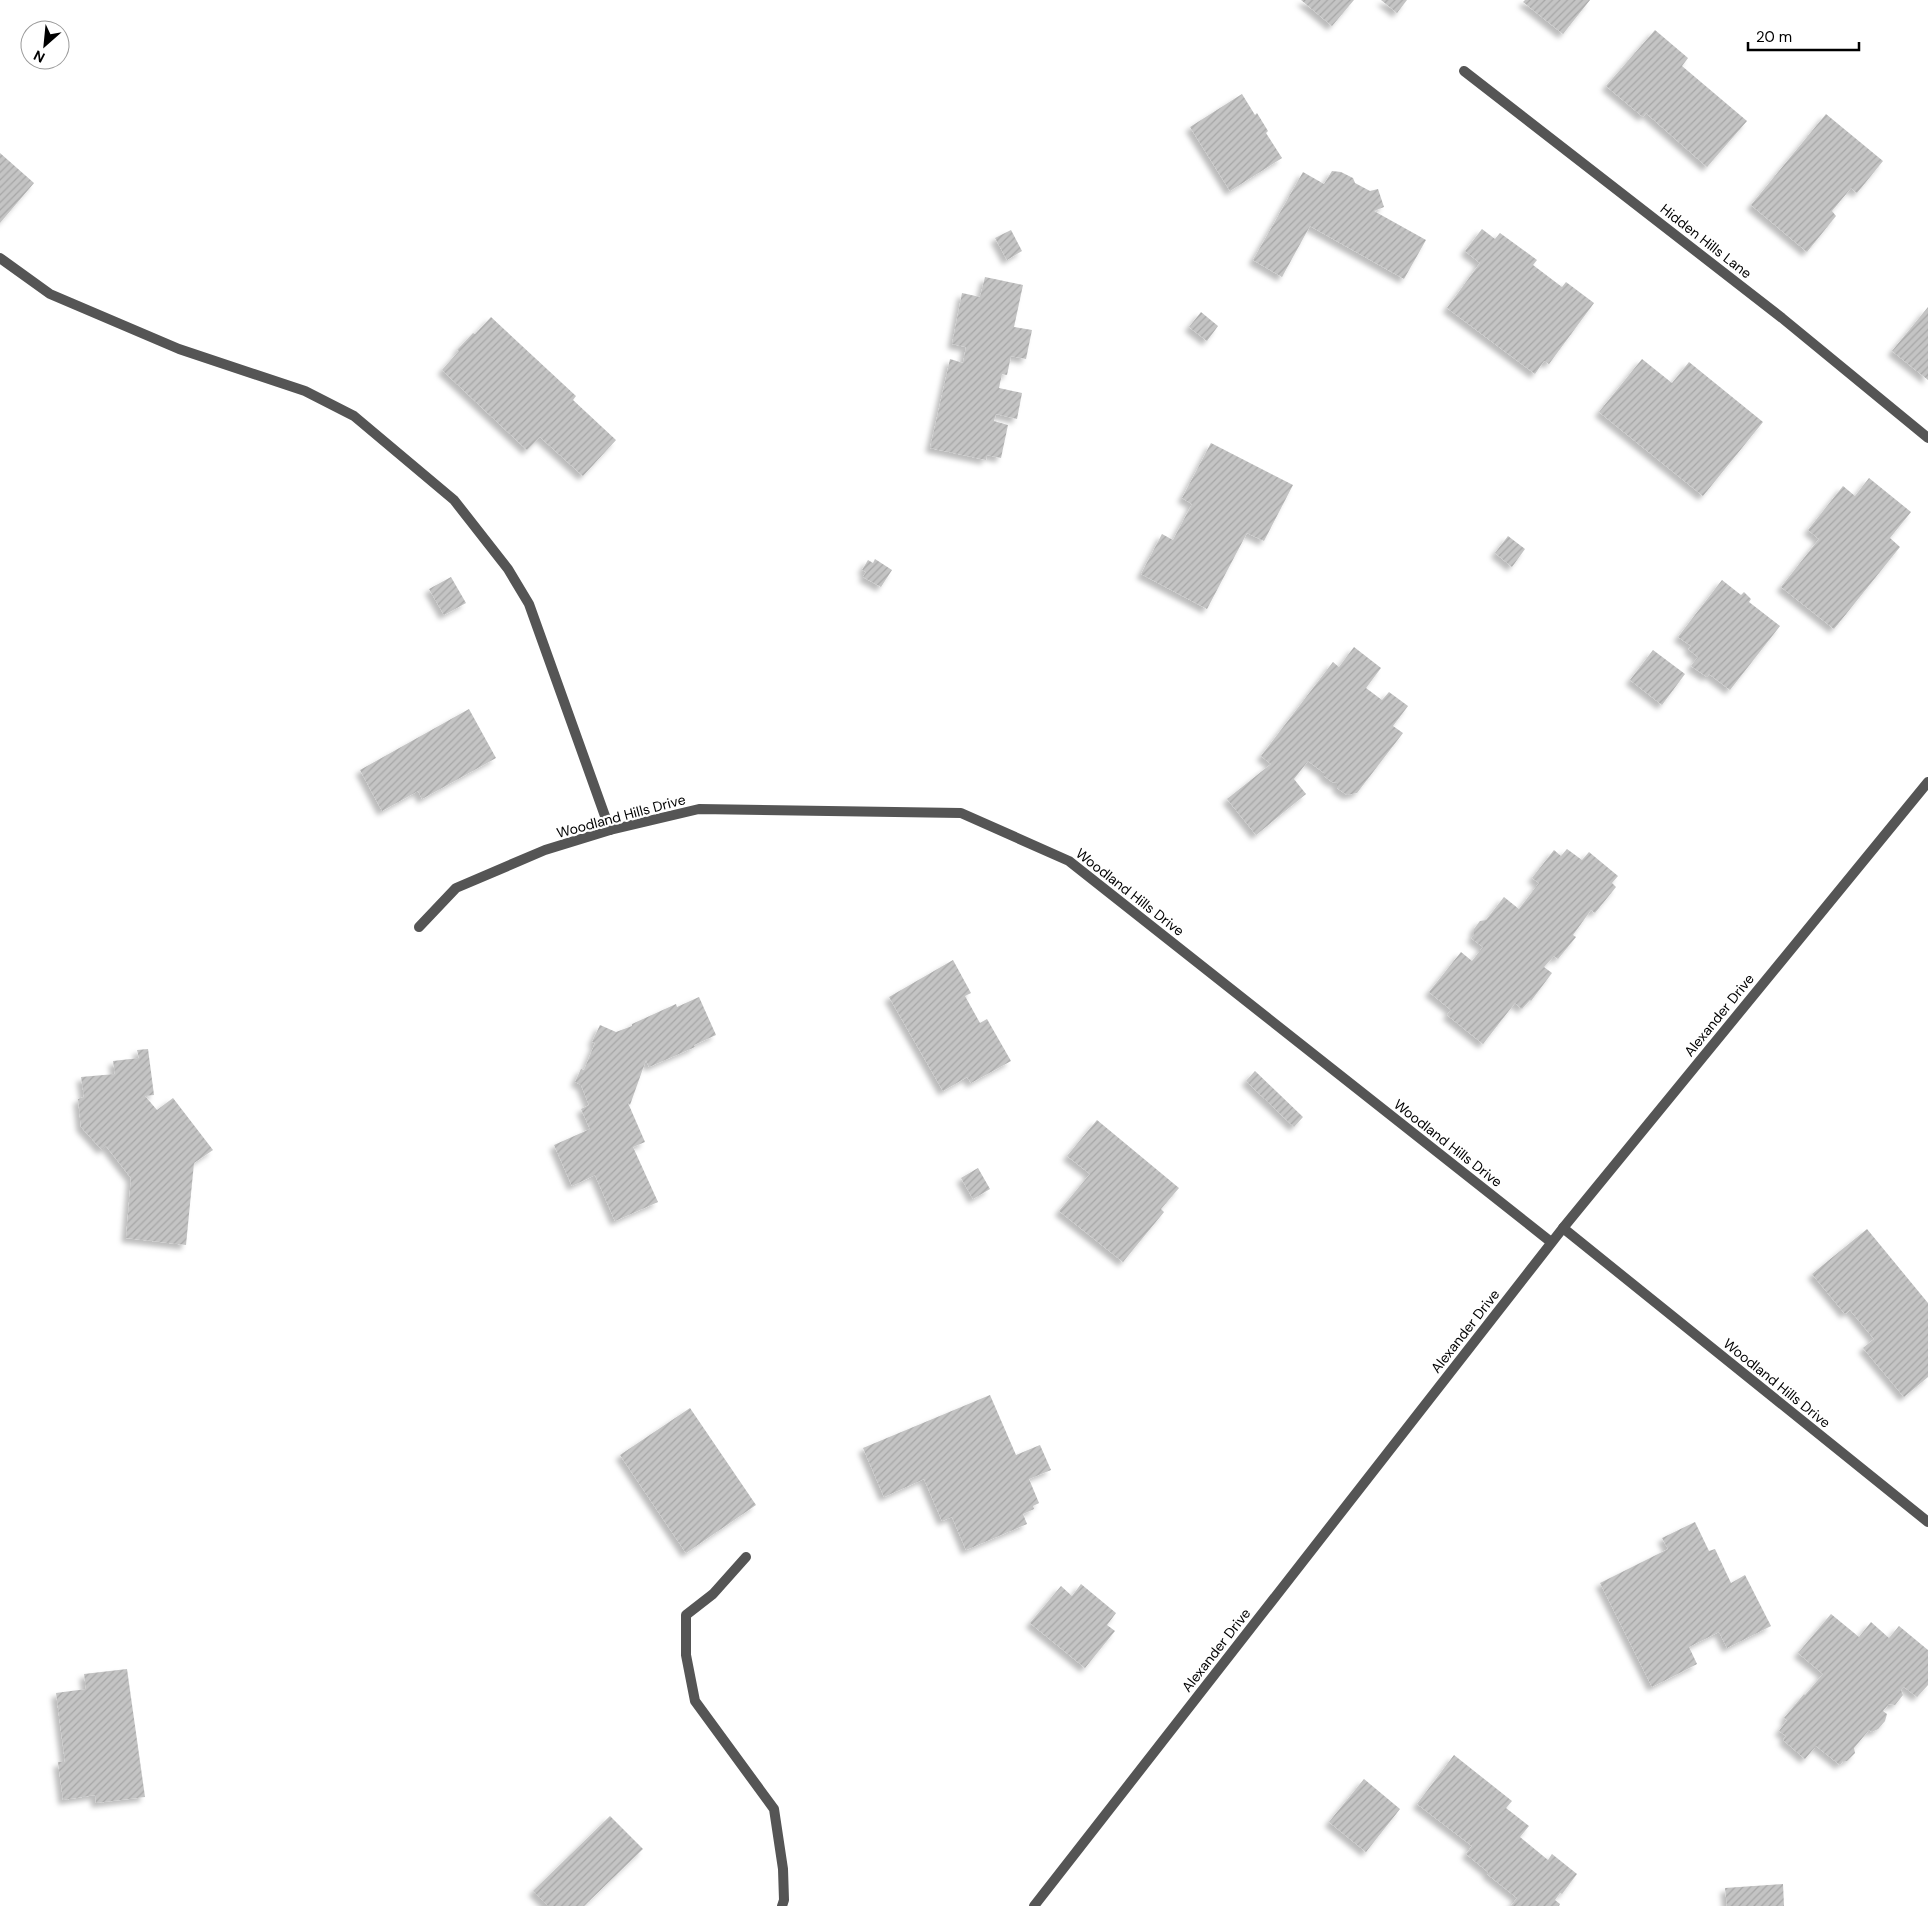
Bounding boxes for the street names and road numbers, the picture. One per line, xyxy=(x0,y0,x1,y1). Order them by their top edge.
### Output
street label: Hidden Hills Lane xyxy=(1657,200,1755,282)
street label: Woodland Hills Drive xyxy=(555,790,687,842)
street label: Woodland Hills Drive xyxy=(1072,844,1188,940)
street label: Alexander Drive xyxy=(1680,970,1758,1060)
street label: Woodland Hills Drive xyxy=(1390,1095,1506,1191)
street label: Alexander Drive xyxy=(1427,1285,1503,1376)
street label: Woodland Hills Drive xyxy=(1720,1334,1834,1432)
street label: Alexander Drive xyxy=(1178,1604,1254,1695)

